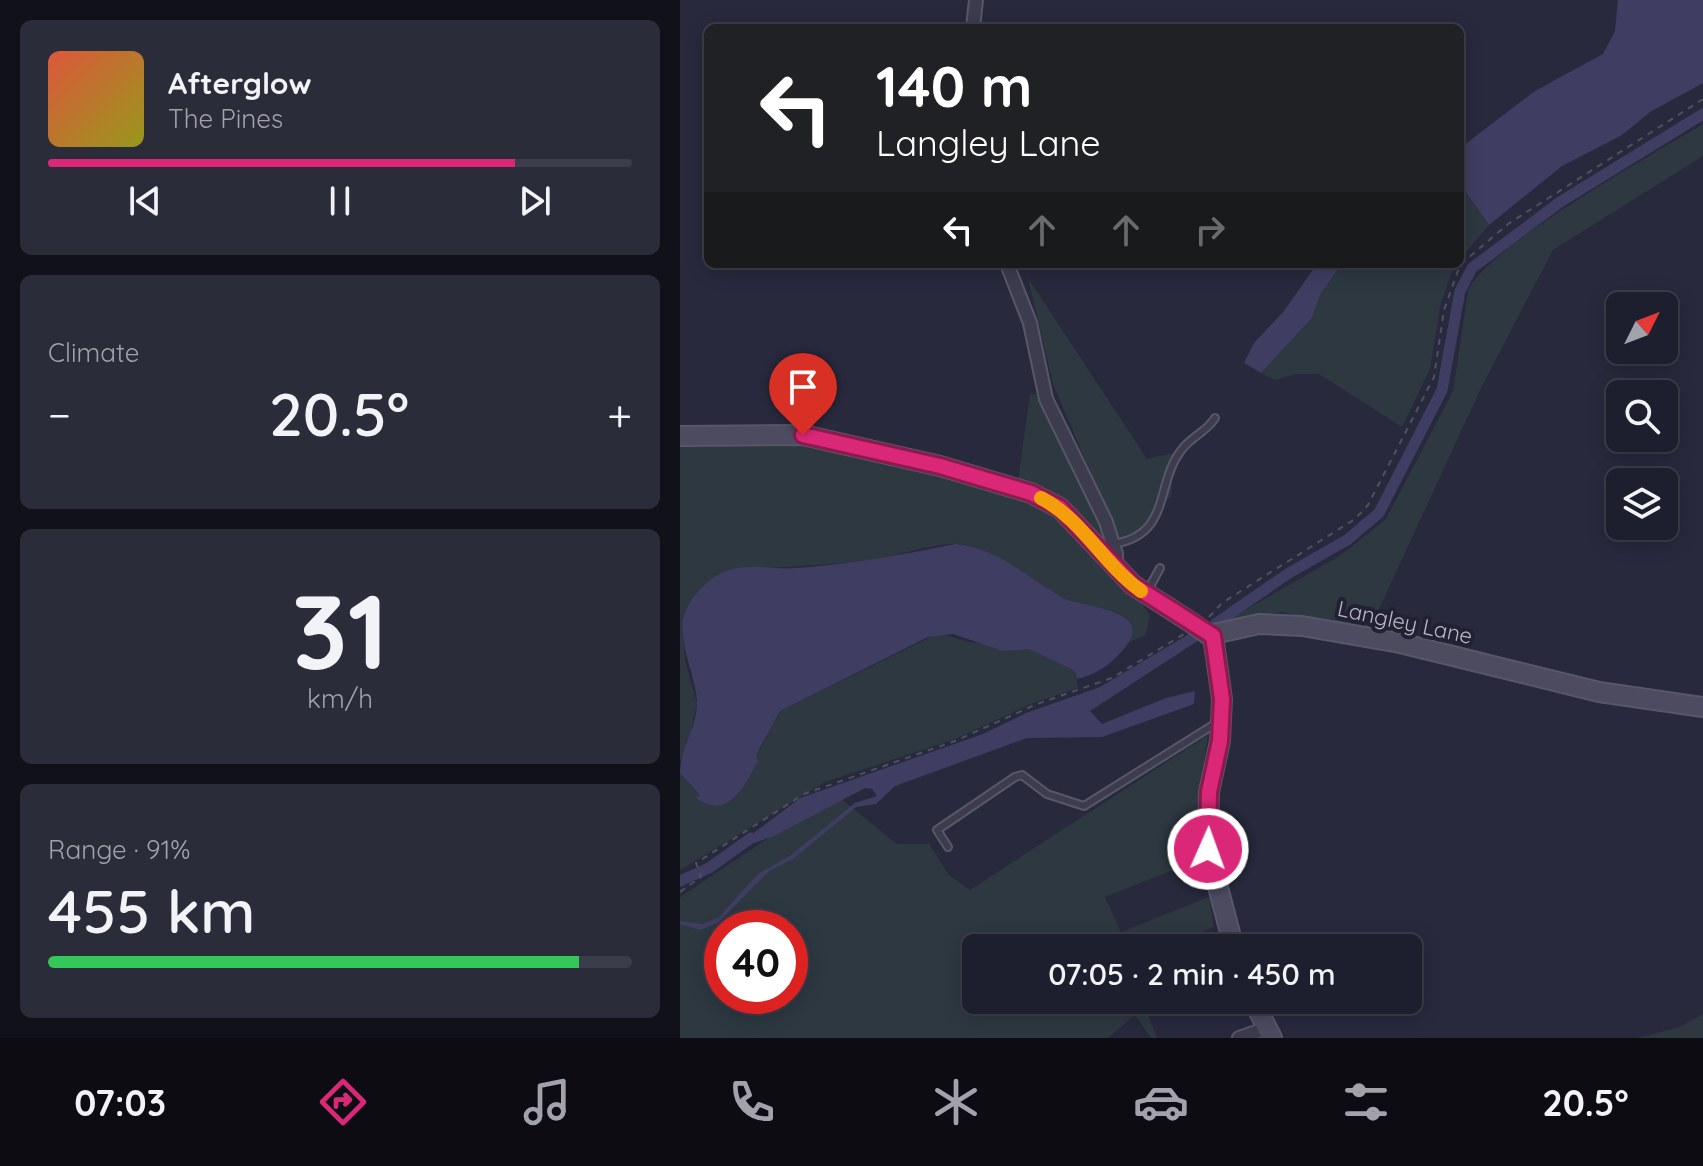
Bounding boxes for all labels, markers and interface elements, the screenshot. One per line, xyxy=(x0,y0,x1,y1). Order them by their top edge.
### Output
text: 140 m xyxy=(876,51,1032,121)
icon: left xyxy=(744,56,848,160)
text: Afterglow xyxy=(168,64,311,102)
text: The Pines xyxy=(168,102,283,135)
text: Langley Lane xyxy=(876,120,1101,165)
icon: previous xyxy=(123,179,167,223)
icon: pause xyxy=(318,179,362,223)
icon: next xyxy=(513,179,557,223)
icon: left xyxy=(936,208,980,252)
icon: ahead xyxy=(1020,208,1064,252)
icon: ahead xyxy=(1104,208,1148,252)
icon: right xyxy=(1188,208,1232,252)
north arrow xyxy=(1606,292,1678,364)
map controls xyxy=(1606,292,1678,540)
text: Climate xyxy=(48,336,139,369)
pin xyxy=(769,353,837,435)
icon: arrive xyxy=(781,365,825,409)
text: 20.5° xyxy=(269,376,409,451)
button: search xyxy=(1606,380,1678,452)
text: − xyxy=(48,387,71,442)
text: + xyxy=(607,387,632,442)
button: layers xyxy=(1606,468,1678,540)
text: 31 xyxy=(292,565,388,695)
street label: Langley Lane xyxy=(1335,594,1475,650)
text: km/h xyxy=(307,682,373,715)
position arrow xyxy=(1166,807,1250,891)
text: Range · 91% xyxy=(48,833,190,866)
text: 455 km xyxy=(48,873,255,948)
speed limit sign: 40 xyxy=(704,910,808,1014)
text: 07:05 · 2 min · 450 m xyxy=(1048,955,1336,993)
icon: directions xyxy=(315,1074,371,1130)
icon: music xyxy=(519,1074,575,1130)
icon: phone xyxy=(724,1074,780,1130)
icon: climate xyxy=(928,1074,984,1130)
icon: car xyxy=(1133,1074,1189,1130)
icon: filters xyxy=(1338,1074,1394,1130)
text: 07:03 xyxy=(74,1080,166,1125)
text: 20.5° xyxy=(1542,1080,1629,1125)

